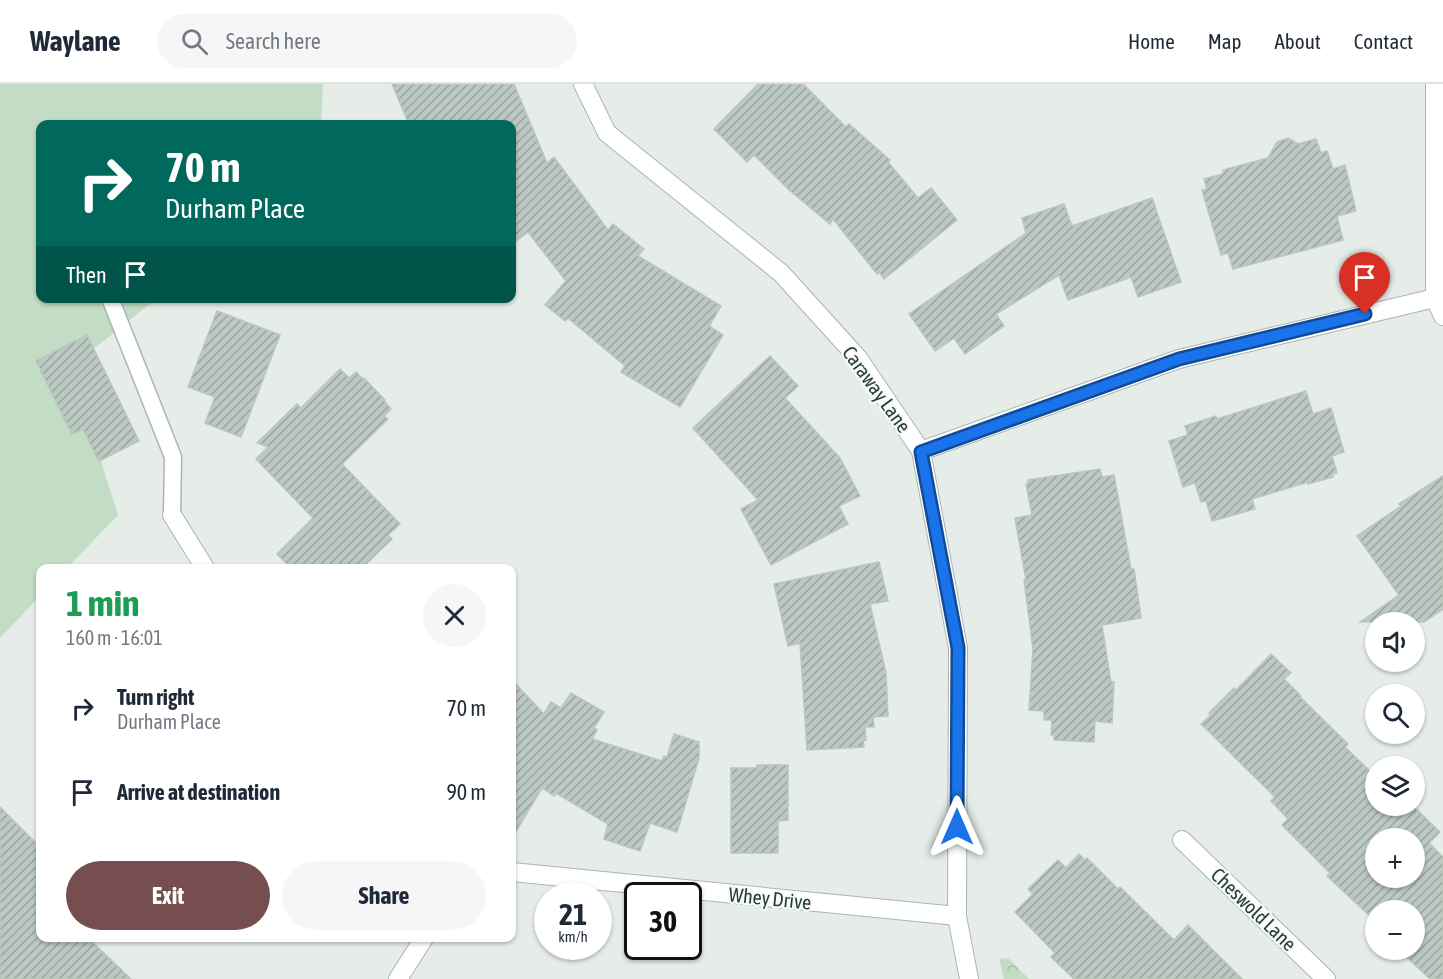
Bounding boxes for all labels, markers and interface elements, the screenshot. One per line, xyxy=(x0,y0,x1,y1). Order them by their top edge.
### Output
search box xyxy=(157,14,577,68)
text: Waylane xyxy=(30,25,121,57)
icon: search xyxy=(178,25,211,58)
text: Search here xyxy=(226,28,321,54)
text: Home xyxy=(1128,29,1175,53)
text: Map xyxy=(1208,29,1242,53)
text: About xyxy=(1275,29,1321,53)
text: Contact xyxy=(1354,29,1413,53)
text: 70 m xyxy=(165,143,240,191)
icon: right xyxy=(66,144,144,222)
text: Durham Place xyxy=(165,193,305,224)
pin xyxy=(1339,252,1390,314)
icon: arrive xyxy=(119,258,152,291)
icon: arrive xyxy=(1348,261,1381,294)
text: Then xyxy=(66,262,107,288)
street label: Caraway Lane xyxy=(838,341,916,437)
text: 1 min xyxy=(66,582,140,624)
button: close xyxy=(423,584,486,647)
map controls xyxy=(1365,612,1425,960)
button: sound xyxy=(1365,612,1425,672)
text: 160 m · 16:01 xyxy=(66,626,163,649)
text: Turn right xyxy=(117,684,194,710)
button: search xyxy=(1365,684,1425,744)
icon: right xyxy=(66,692,99,725)
text: 70 m xyxy=(446,695,486,721)
text: Durham Place xyxy=(117,710,221,733)
button: layers xyxy=(1365,756,1425,816)
icon: arrive xyxy=(66,776,99,809)
text: Arrive at destination xyxy=(117,779,280,805)
text: 90 m xyxy=(446,779,486,805)
position arrow xyxy=(925,795,989,859)
button: + xyxy=(1365,828,1425,888)
button: Exit xyxy=(66,861,270,930)
button: Share xyxy=(282,861,486,930)
street label: Cheswold Lane xyxy=(1207,863,1301,955)
speed limit sign: 30 xyxy=(624,882,702,960)
street label: Whey Drive xyxy=(728,882,812,914)
text: 21 xyxy=(559,897,587,931)
button: − xyxy=(1365,900,1425,960)
text: km/h xyxy=(558,928,588,945)

